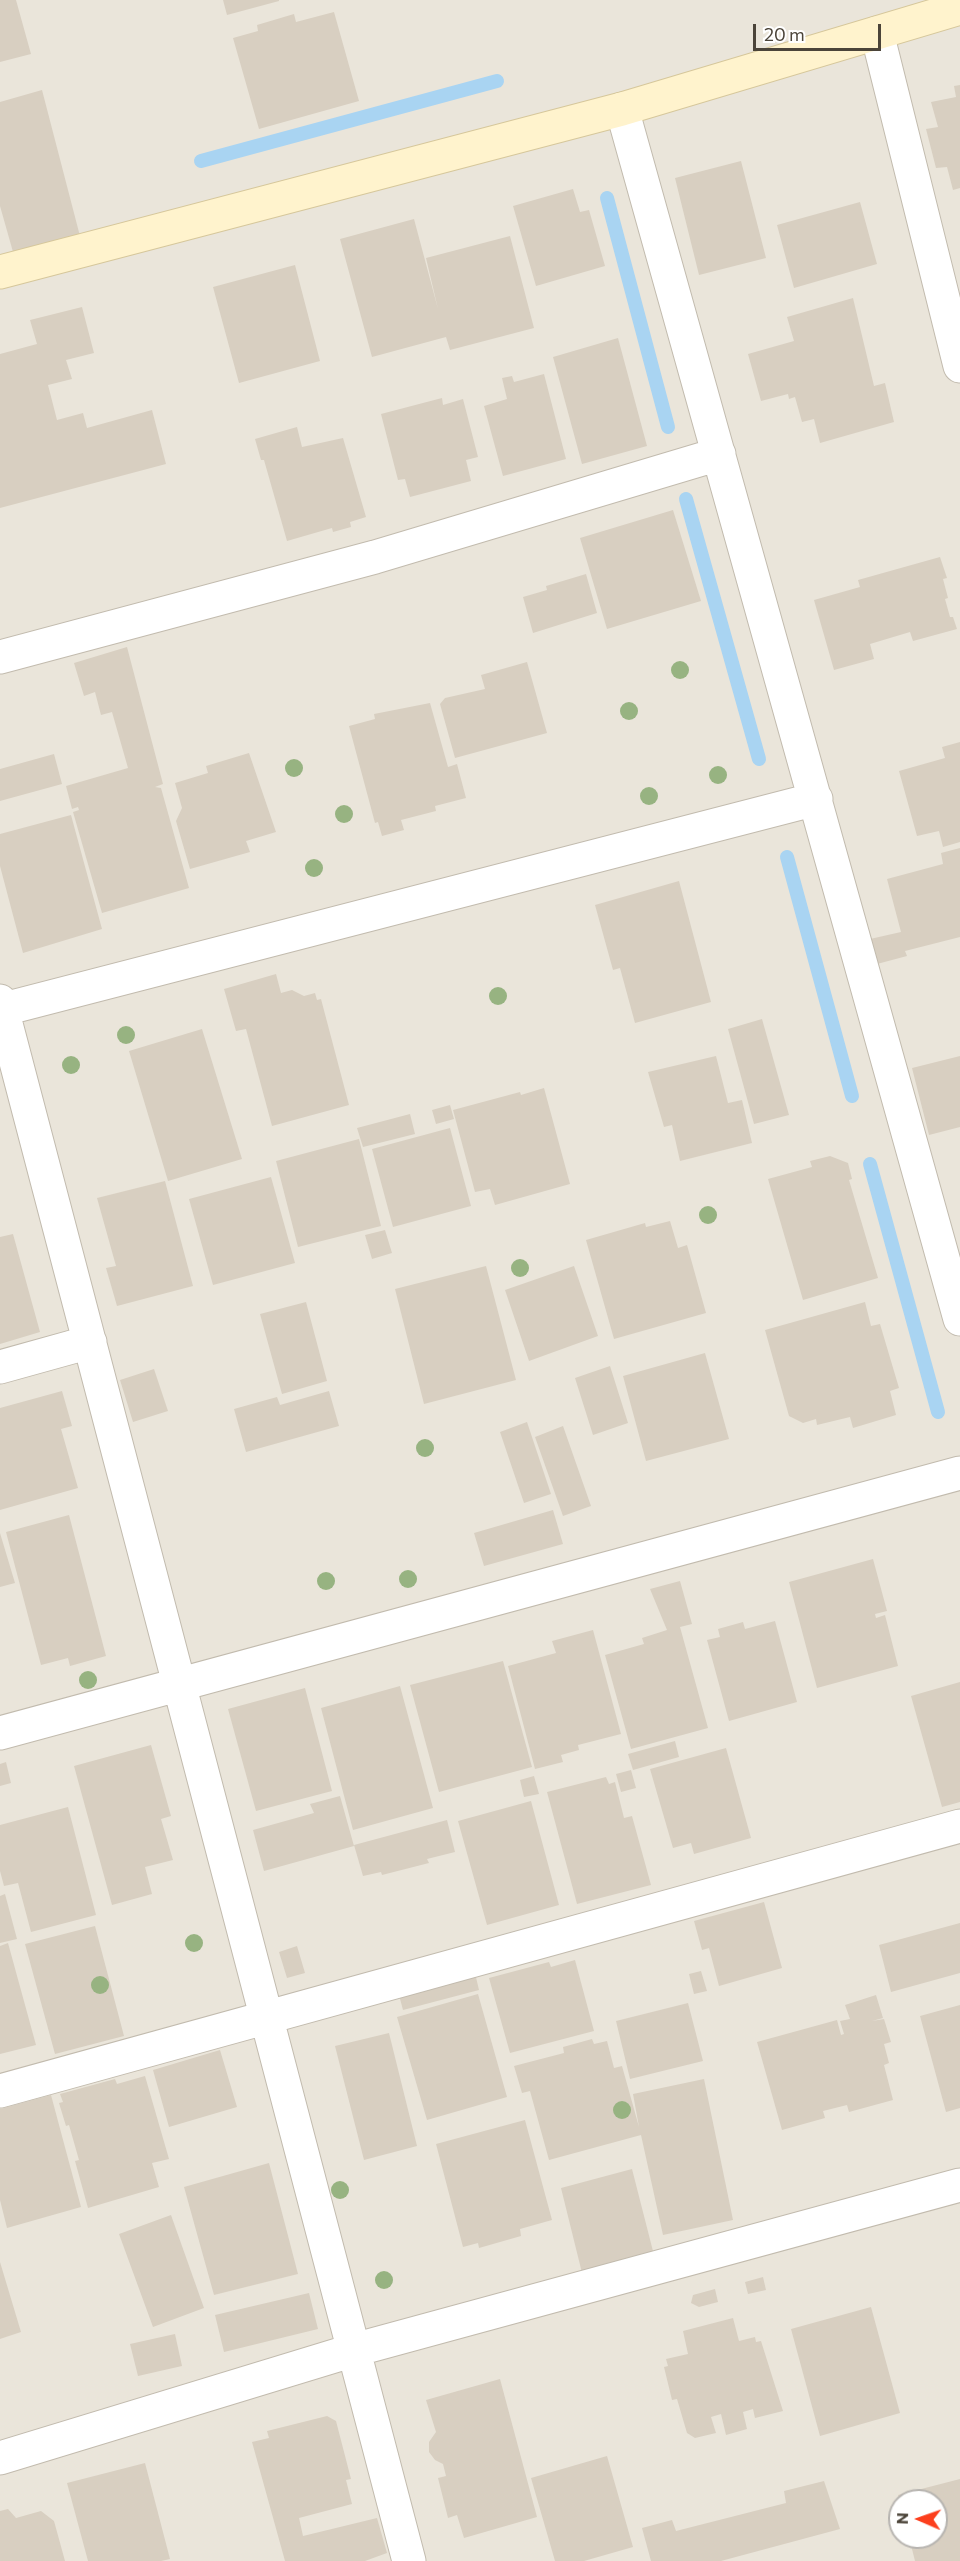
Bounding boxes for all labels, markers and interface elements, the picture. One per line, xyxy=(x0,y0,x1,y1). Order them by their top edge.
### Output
scale bar xyxy=(756,12,884,50)
text: 20 m xyxy=(764,23,805,45)
north arrow xyxy=(888,2489,948,2549)
text: N xyxy=(892,2512,911,2525)

